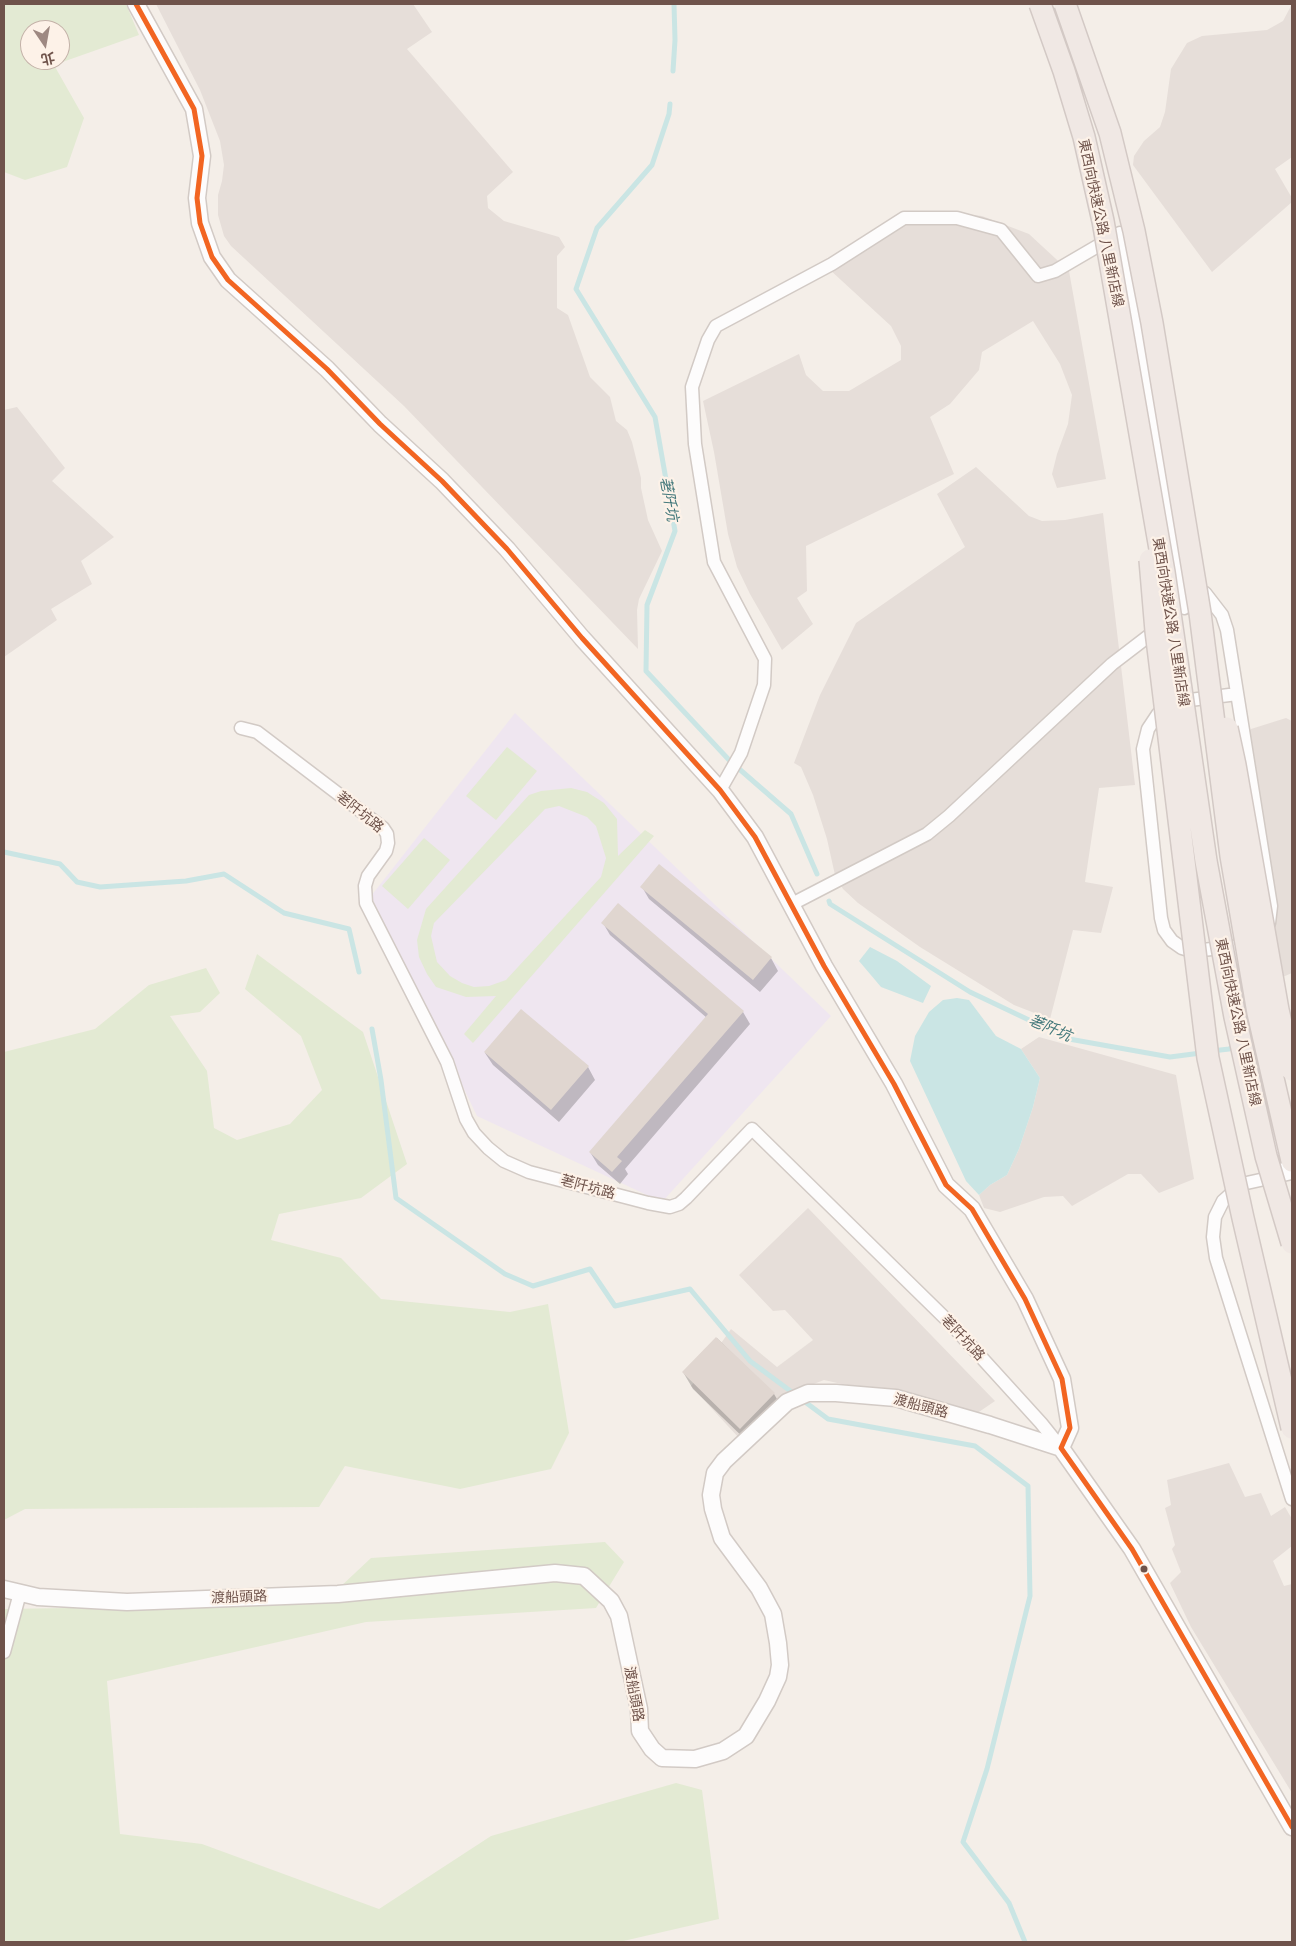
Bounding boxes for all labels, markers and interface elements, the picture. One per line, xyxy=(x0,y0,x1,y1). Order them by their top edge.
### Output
north arrow xyxy=(20,20,70,70)
text: 北 xyxy=(39,49,57,69)
street label: 東西向快速公路 八里新店線 xyxy=(1075,137,1127,309)
water label: 荖阡坑 xyxy=(656,475,682,523)
street label: 東西向快速公路 八里新店線 xyxy=(1149,536,1193,708)
street label: 荖阡坑路 xyxy=(333,788,387,836)
street label: 東西向快速公路 八里新店線 xyxy=(1212,936,1264,1108)
water label: 荖阡坑 xyxy=(1026,1011,1074,1045)
street label: 荖阡坑路 xyxy=(559,1172,617,1202)
street label: 荖阡坑路 xyxy=(938,1312,988,1364)
street label: 渡船頭路 xyxy=(892,1391,950,1421)
unlabelled marker xyxy=(1139,1564,1149,1574)
street label: 渡船頭路 xyxy=(211,1588,267,1606)
street label: 渡船頭路 xyxy=(621,1665,647,1723)

